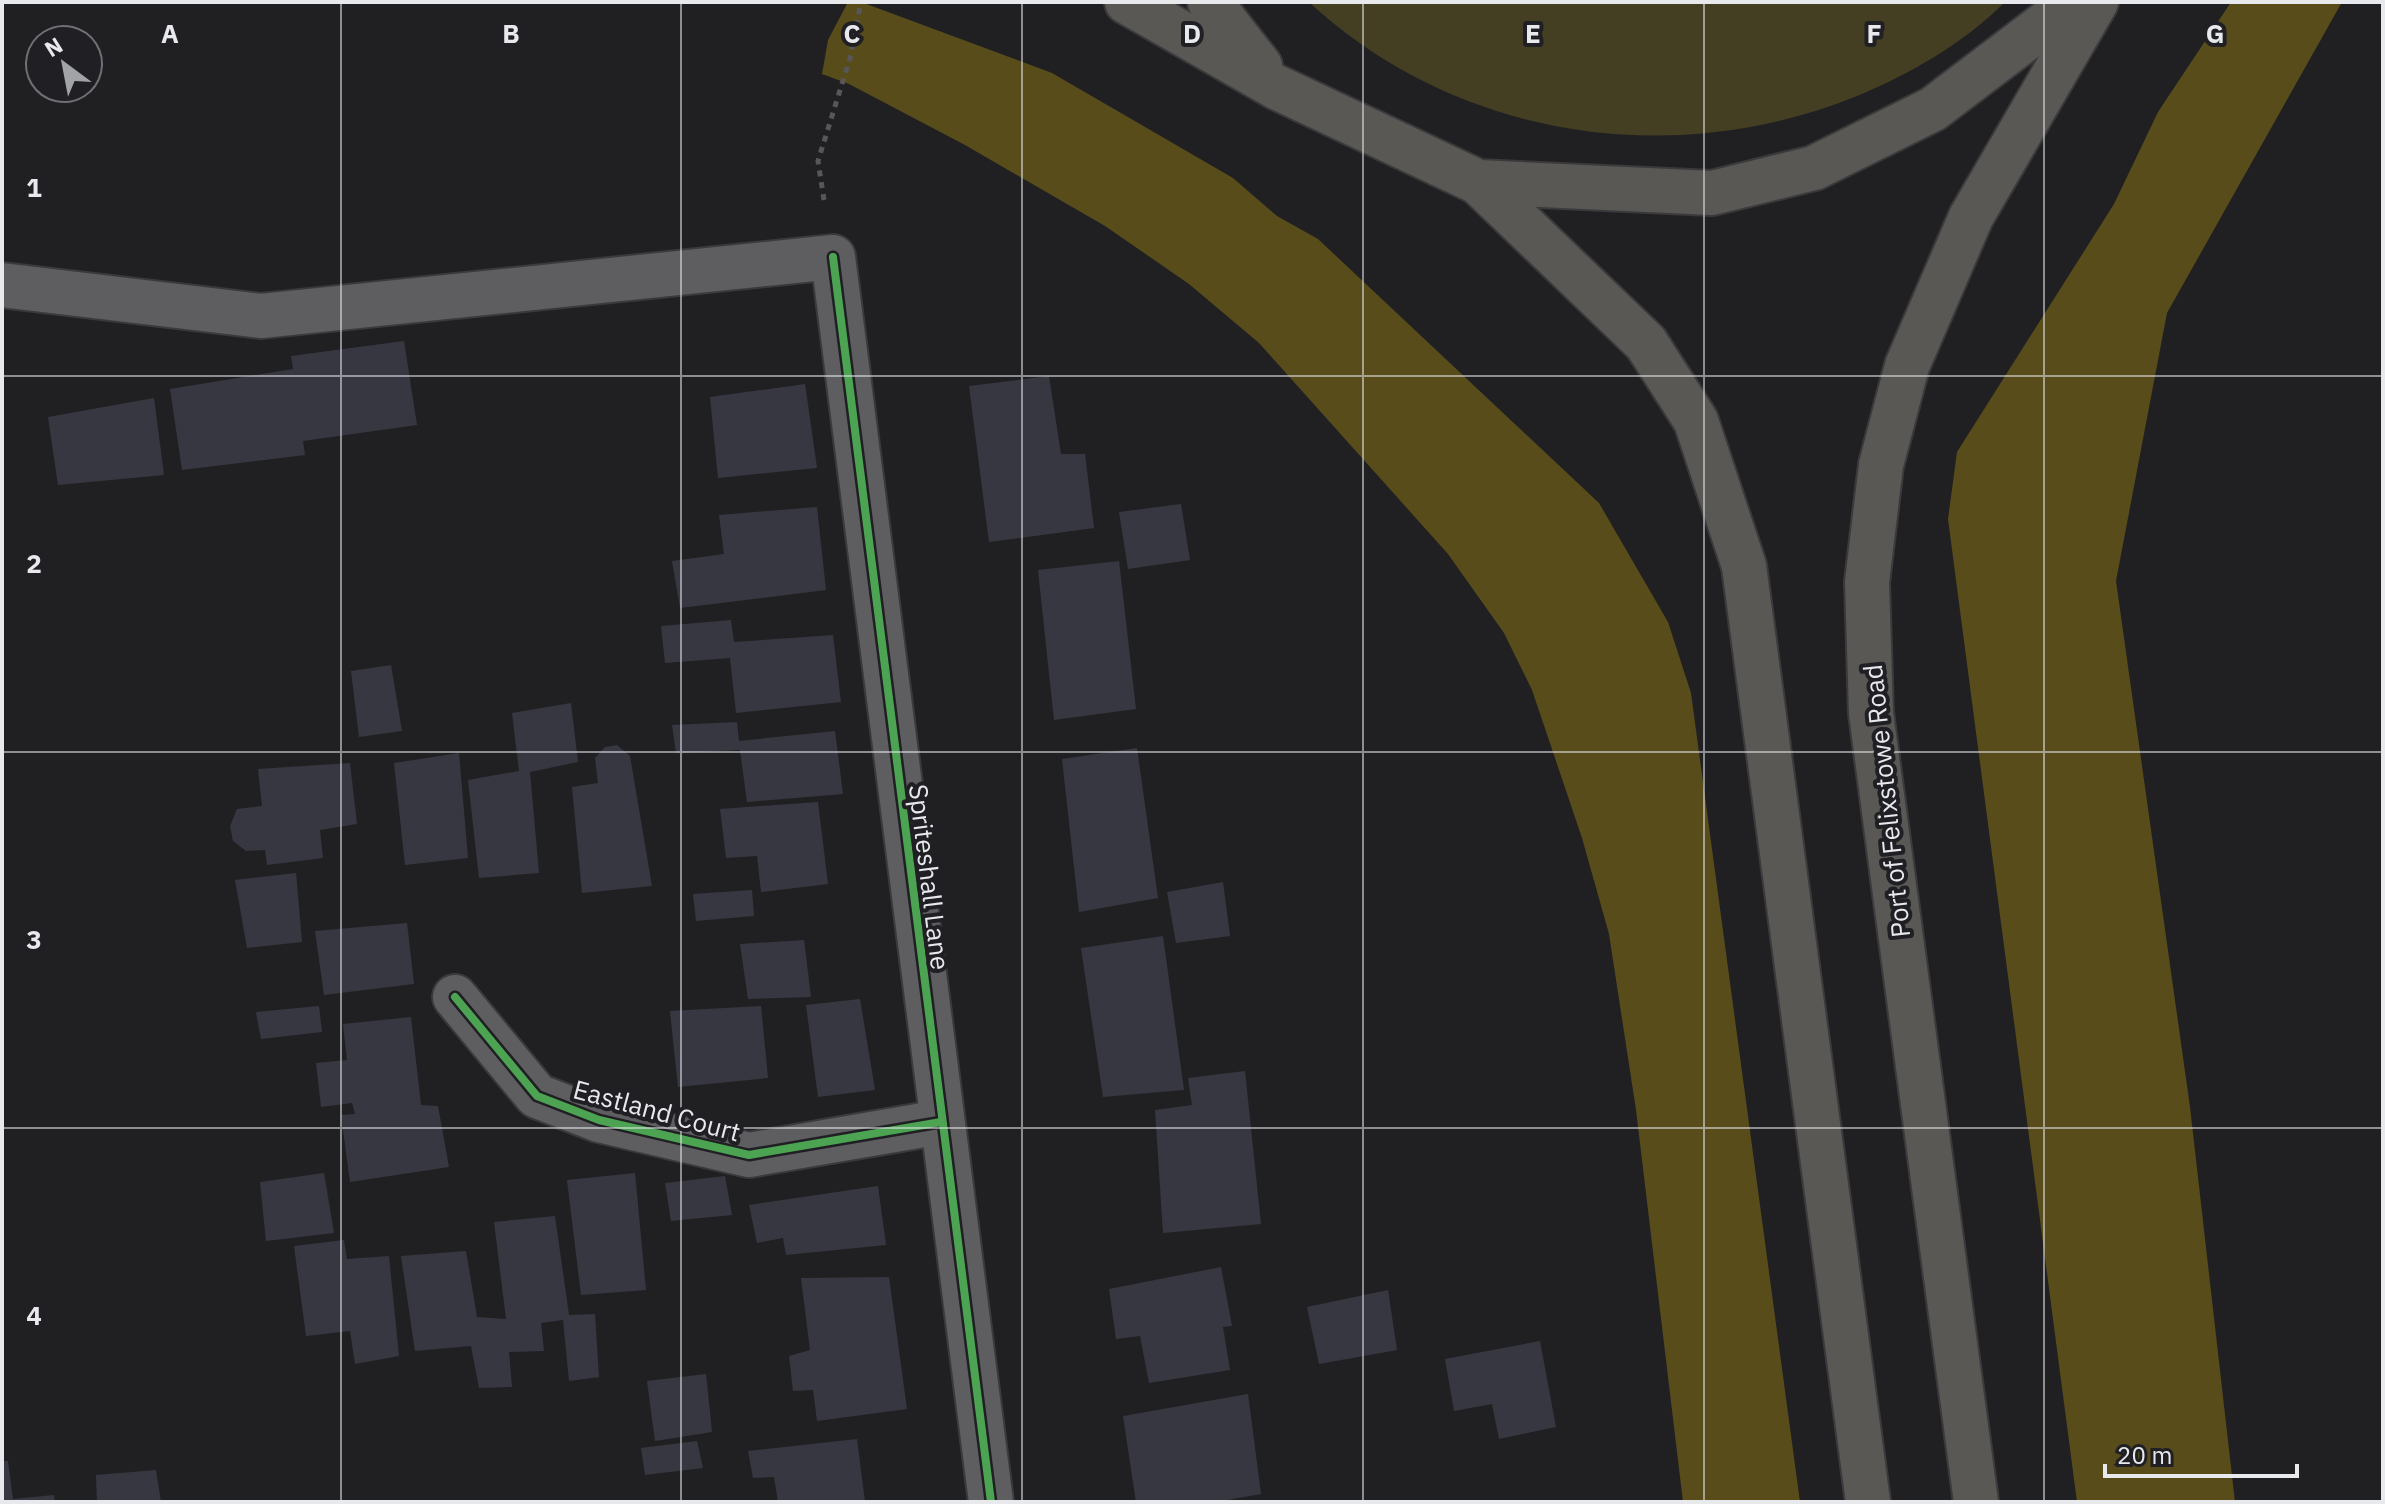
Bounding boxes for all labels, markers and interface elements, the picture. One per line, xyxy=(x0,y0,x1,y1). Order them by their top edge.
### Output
text: A xyxy=(161,16,179,50)
text: B xyxy=(502,16,520,50)
text: C xyxy=(844,16,861,50)
text: D xyxy=(1183,16,1201,50)
text: E xyxy=(1525,16,1541,50)
text: F xyxy=(1866,16,1882,50)
text: G xyxy=(2206,16,2224,50)
north arrow xyxy=(24,24,104,104)
text: N xyxy=(39,30,68,63)
text: 1 xyxy=(26,170,42,204)
text: 2 xyxy=(26,546,42,580)
street label: Port of Felixstowe Road xyxy=(1855,663,1917,939)
street label: Spriteshall Lane xyxy=(902,782,958,972)
text: 3 xyxy=(26,922,42,956)
street label: Eastland Court xyxy=(570,1071,744,1149)
text: 4 xyxy=(26,1298,42,1332)
scale bar xyxy=(2105,1428,2297,1478)
text: 20 m xyxy=(2117,1439,2172,1471)

